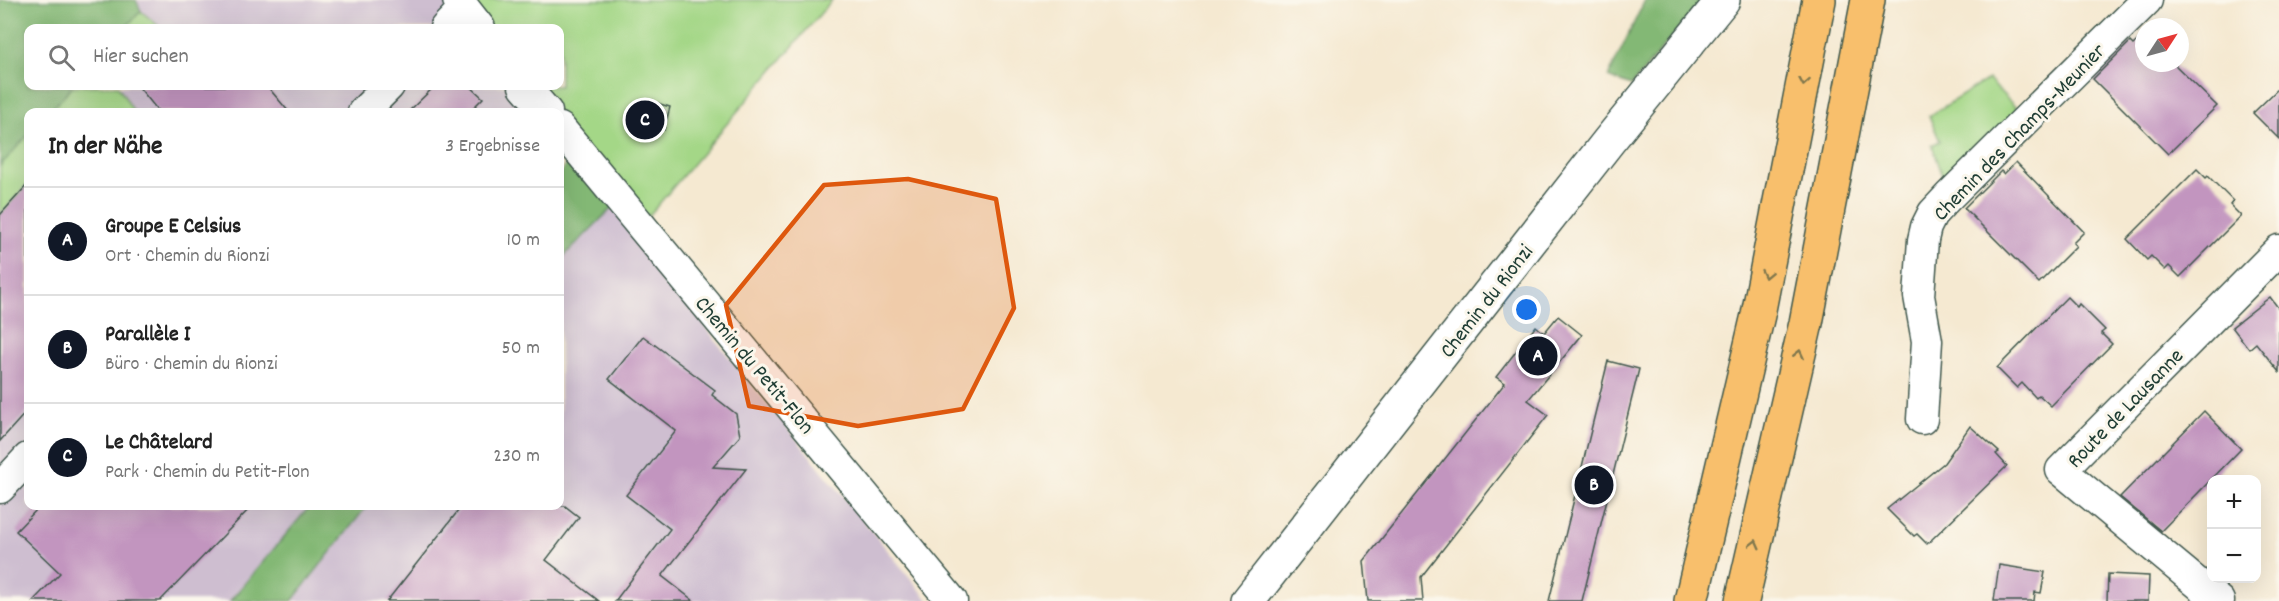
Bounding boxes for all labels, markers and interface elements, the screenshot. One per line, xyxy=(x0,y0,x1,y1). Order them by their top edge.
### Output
north arrow xyxy=(2135,18,2189,72)
search box xyxy=(24,24,564,90)
street label: Chemin des Champs-Meunier xyxy=(1927,37,2114,229)
icon: search xyxy=(45,41,78,74)
text: Hier suchen xyxy=(93,42,189,73)
one-way arrow xyxy=(1798,77,1811,87)
pin: C xyxy=(626,98,664,142)
text: In der Nähe xyxy=(48,129,162,166)
text: 3 Ergebnisse xyxy=(445,133,540,161)
text: Groupe E Celsius xyxy=(105,212,241,243)
text: A xyxy=(62,227,73,255)
text: 10 m xyxy=(506,227,540,255)
street label: Chemin du Rionzi xyxy=(1433,239,1542,366)
text: Ort · Chemin du Rionzi xyxy=(105,243,269,271)
one-way arrow xyxy=(1760,268,1773,278)
street label: Chemin du Petit-Flon xyxy=(686,290,821,442)
your location xyxy=(1512,295,1541,324)
text: Parallèle I xyxy=(105,320,191,351)
pin: A xyxy=(1518,334,1558,378)
text: B xyxy=(63,335,72,363)
text: 50 m xyxy=(502,335,540,363)
street label: Route de Lausanne xyxy=(2061,342,2192,476)
one-way arrow xyxy=(1792,349,1805,359)
text: Büro · Chemin du Rionzi xyxy=(105,351,278,379)
text: Le Châtelard xyxy=(105,428,212,459)
text: C xyxy=(63,443,72,471)
text: 230 m xyxy=(493,443,540,471)
text: Park · Chemin du Petit-Flon xyxy=(105,459,309,487)
pin: B xyxy=(1574,462,1614,508)
map controls xyxy=(2207,475,2261,583)
button: + xyxy=(2207,475,2261,529)
button: − xyxy=(2207,529,2261,583)
one-way arrow xyxy=(1748,539,1761,549)

